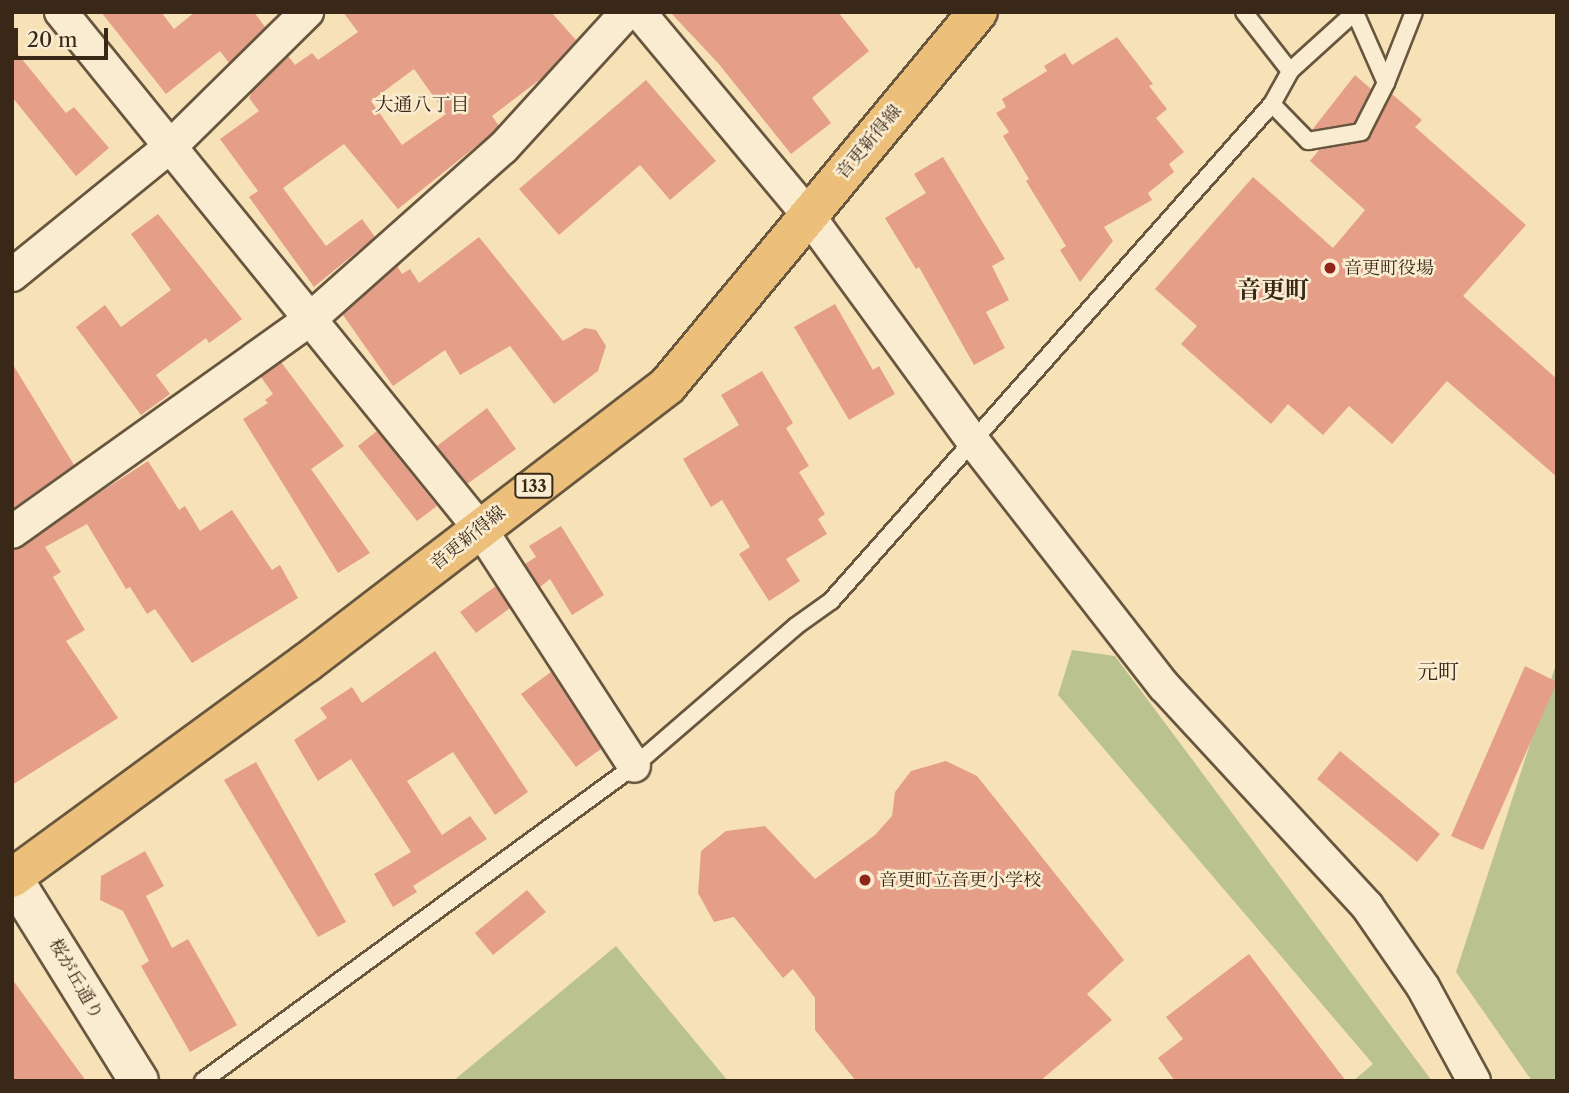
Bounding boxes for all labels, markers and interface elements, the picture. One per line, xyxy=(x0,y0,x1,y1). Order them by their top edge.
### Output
scale bar xyxy=(18,14,112,58)
text: 20 m xyxy=(27,27,78,52)
district label: 大通八丁目 xyxy=(375,94,469,116)
street label: 音更新得線 xyxy=(832,101,906,183)
place label: 音更町役場 xyxy=(1344,257,1434,279)
marker: 音更町役場 xyxy=(1322,260,1338,276)
district label: 音更町 xyxy=(1237,276,1309,304)
road number: 133 xyxy=(513,474,555,499)
street label: 音更新得線 xyxy=(426,501,510,575)
district label: 元町 xyxy=(1417,659,1459,685)
place label: 音更町立音更小学校 xyxy=(879,869,1041,891)
marker: 音更町立音更小学校 xyxy=(857,872,873,888)
street label: 桜が丘通り xyxy=(44,935,108,1023)

